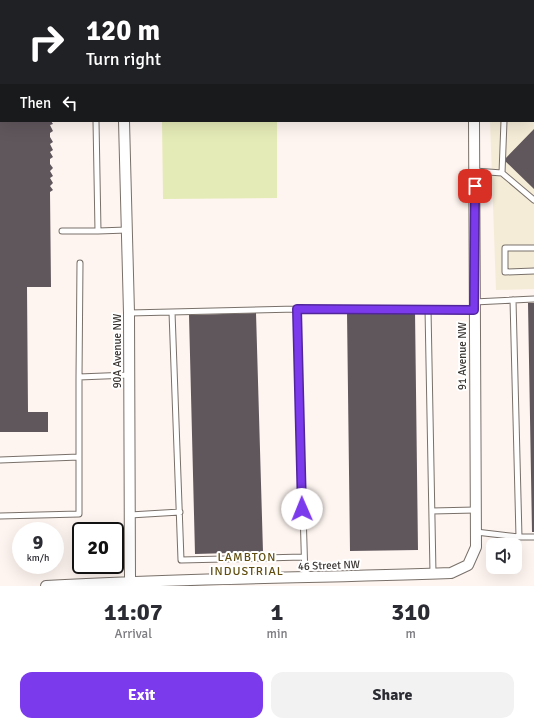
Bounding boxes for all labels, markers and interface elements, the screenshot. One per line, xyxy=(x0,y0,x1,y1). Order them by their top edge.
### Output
text: 120 m xyxy=(86,14,160,48)
icon: right xyxy=(20,16,72,68)
text: Turn right xyxy=(86,48,161,70)
icon: left xyxy=(59,92,81,114)
text: Then xyxy=(20,94,51,112)
pin xyxy=(458,169,492,203)
icon: arrive xyxy=(464,175,486,197)
street label: 90A Avenue NW xyxy=(111,313,124,388)
street label: 91 Avenue NW xyxy=(456,321,469,390)
position arrow xyxy=(281,488,323,530)
speed limit sign: 20 xyxy=(72,522,124,574)
text: 9 xyxy=(33,530,43,555)
map controls xyxy=(486,538,522,574)
button: sound xyxy=(486,538,522,574)
district label: LAMBTON INDUSTRIAL xyxy=(210,550,284,579)
text: km/h xyxy=(27,552,49,564)
street label: 46 Street NW xyxy=(298,558,361,573)
text: 11:07 xyxy=(104,597,163,627)
text: 1 xyxy=(271,597,283,627)
text: 310 xyxy=(391,597,430,627)
text: Arrival xyxy=(115,626,152,642)
text: min xyxy=(267,626,288,642)
text: m xyxy=(406,626,416,642)
button: Exit xyxy=(20,672,263,718)
button: Share xyxy=(271,672,514,718)

